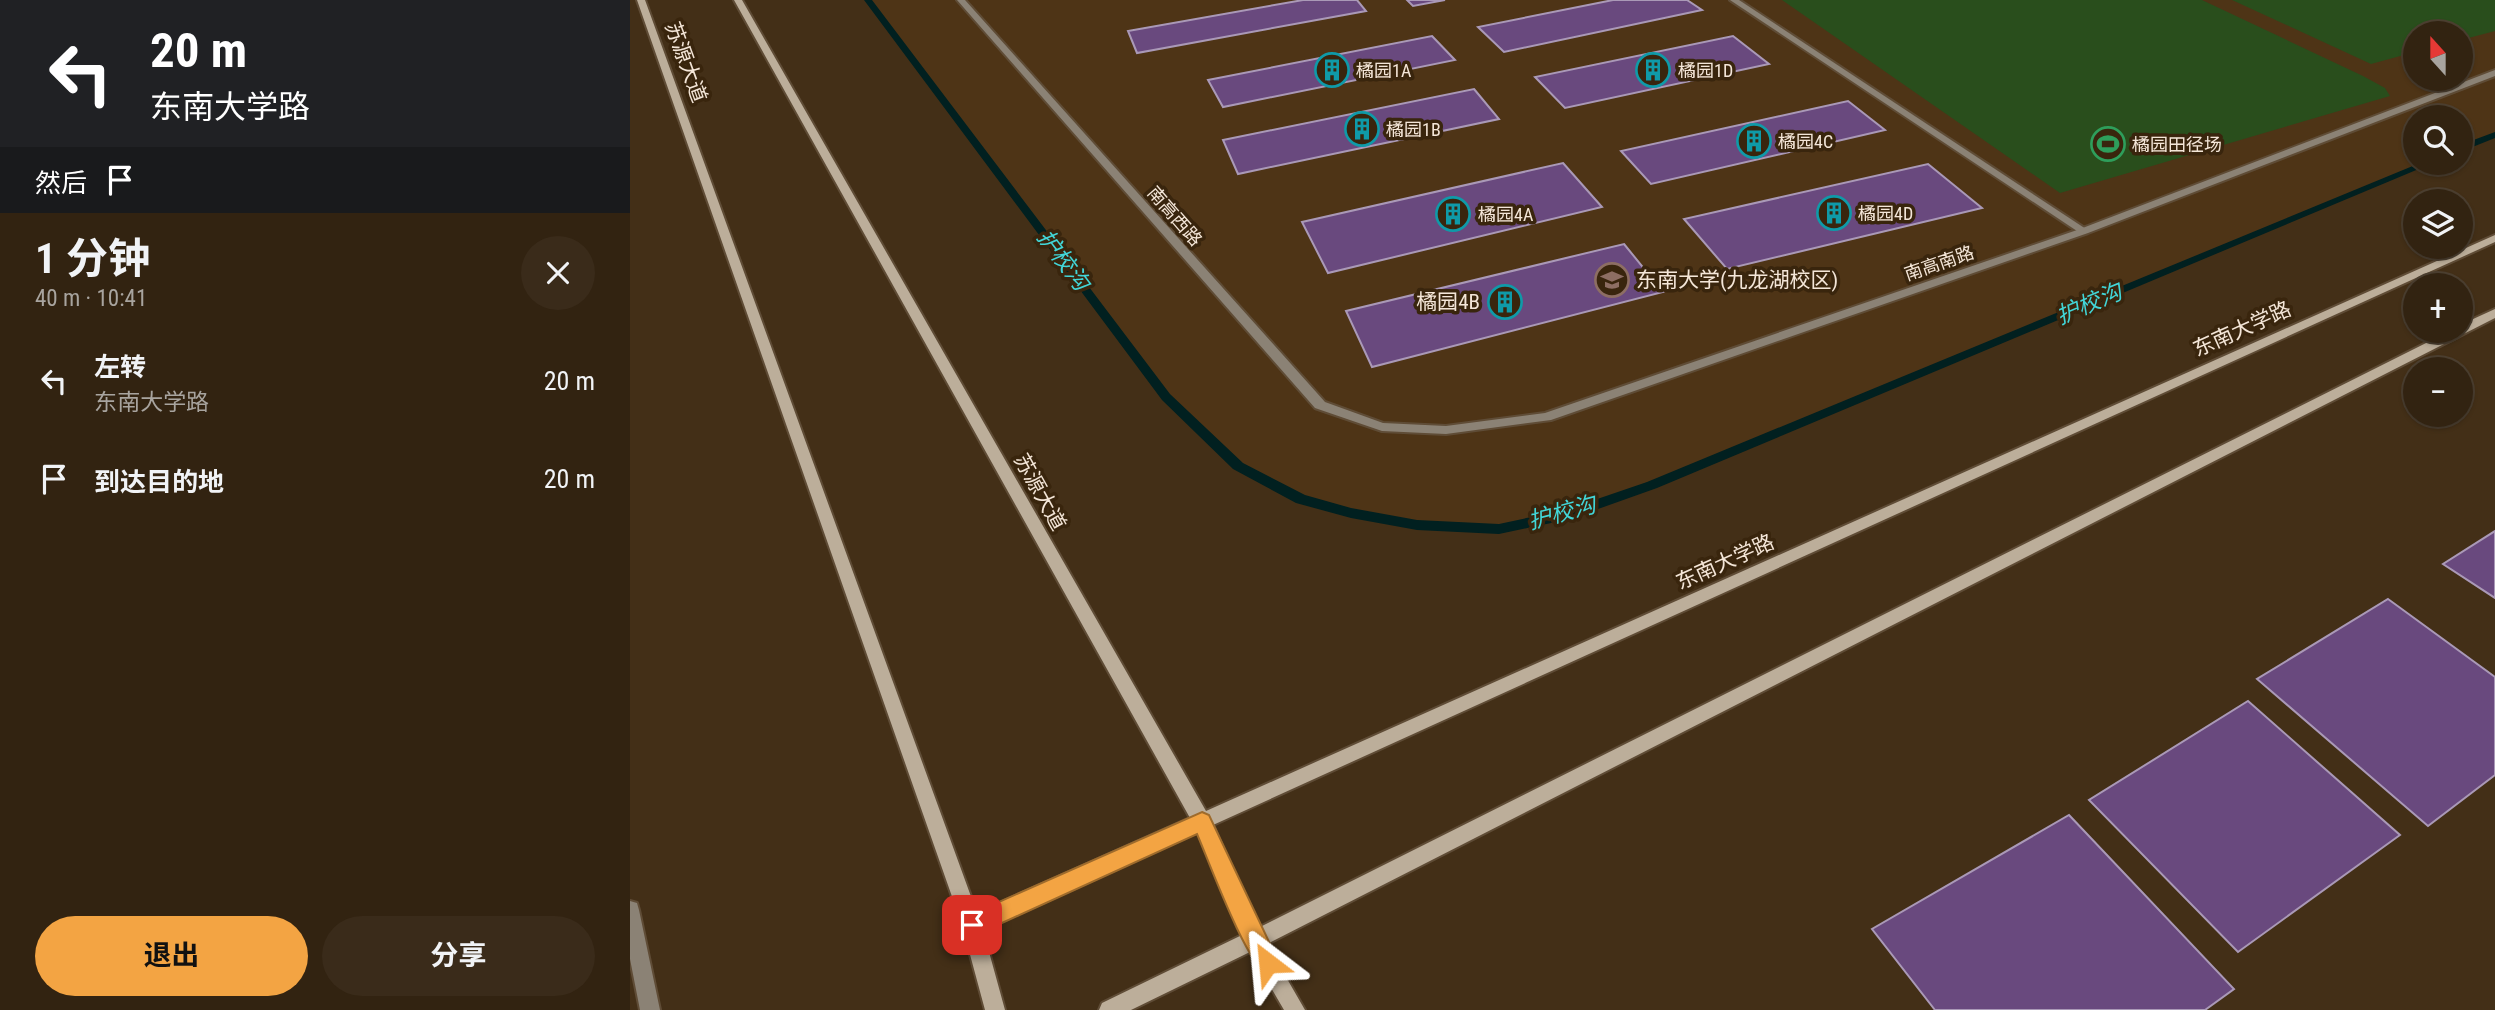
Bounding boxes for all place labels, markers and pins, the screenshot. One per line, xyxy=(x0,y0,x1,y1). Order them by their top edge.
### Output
building icon: 橘园1A xyxy=(1313,51,1351,89)
building icon: 橘园1D xyxy=(1634,51,1672,89)
place label: 橘园1A xyxy=(1356,60,1412,81)
place label: 橘园1D xyxy=(1678,60,1733,81)
building icon: 橘园1B xyxy=(1343,110,1381,148)
place label: 橘园1B xyxy=(1386,119,1441,140)
building icon: 橘园4C xyxy=(1735,122,1773,160)
sports icon: 橘园田径场 xyxy=(2089,125,2127,163)
place label: 橘园4C xyxy=(1778,131,1833,152)
place label: 橘园田径场 xyxy=(2132,134,2222,155)
building icon: 橘园4D xyxy=(1815,194,1853,232)
building icon: 橘园4A xyxy=(1434,195,1472,233)
place label: 橘园4D xyxy=(1858,203,1913,224)
place label: 橘园4A xyxy=(1478,204,1534,225)
school or university icon: 东南大学(九龙湖校区) xyxy=(1593,261,1631,299)
place label: 东南大学(九龙湖校区) xyxy=(1636,268,1838,292)
building icon: 橘园4B xyxy=(1486,283,1524,321)
place label: 橘园4B xyxy=(1416,290,1480,314)
pin xyxy=(942,895,1002,955)

